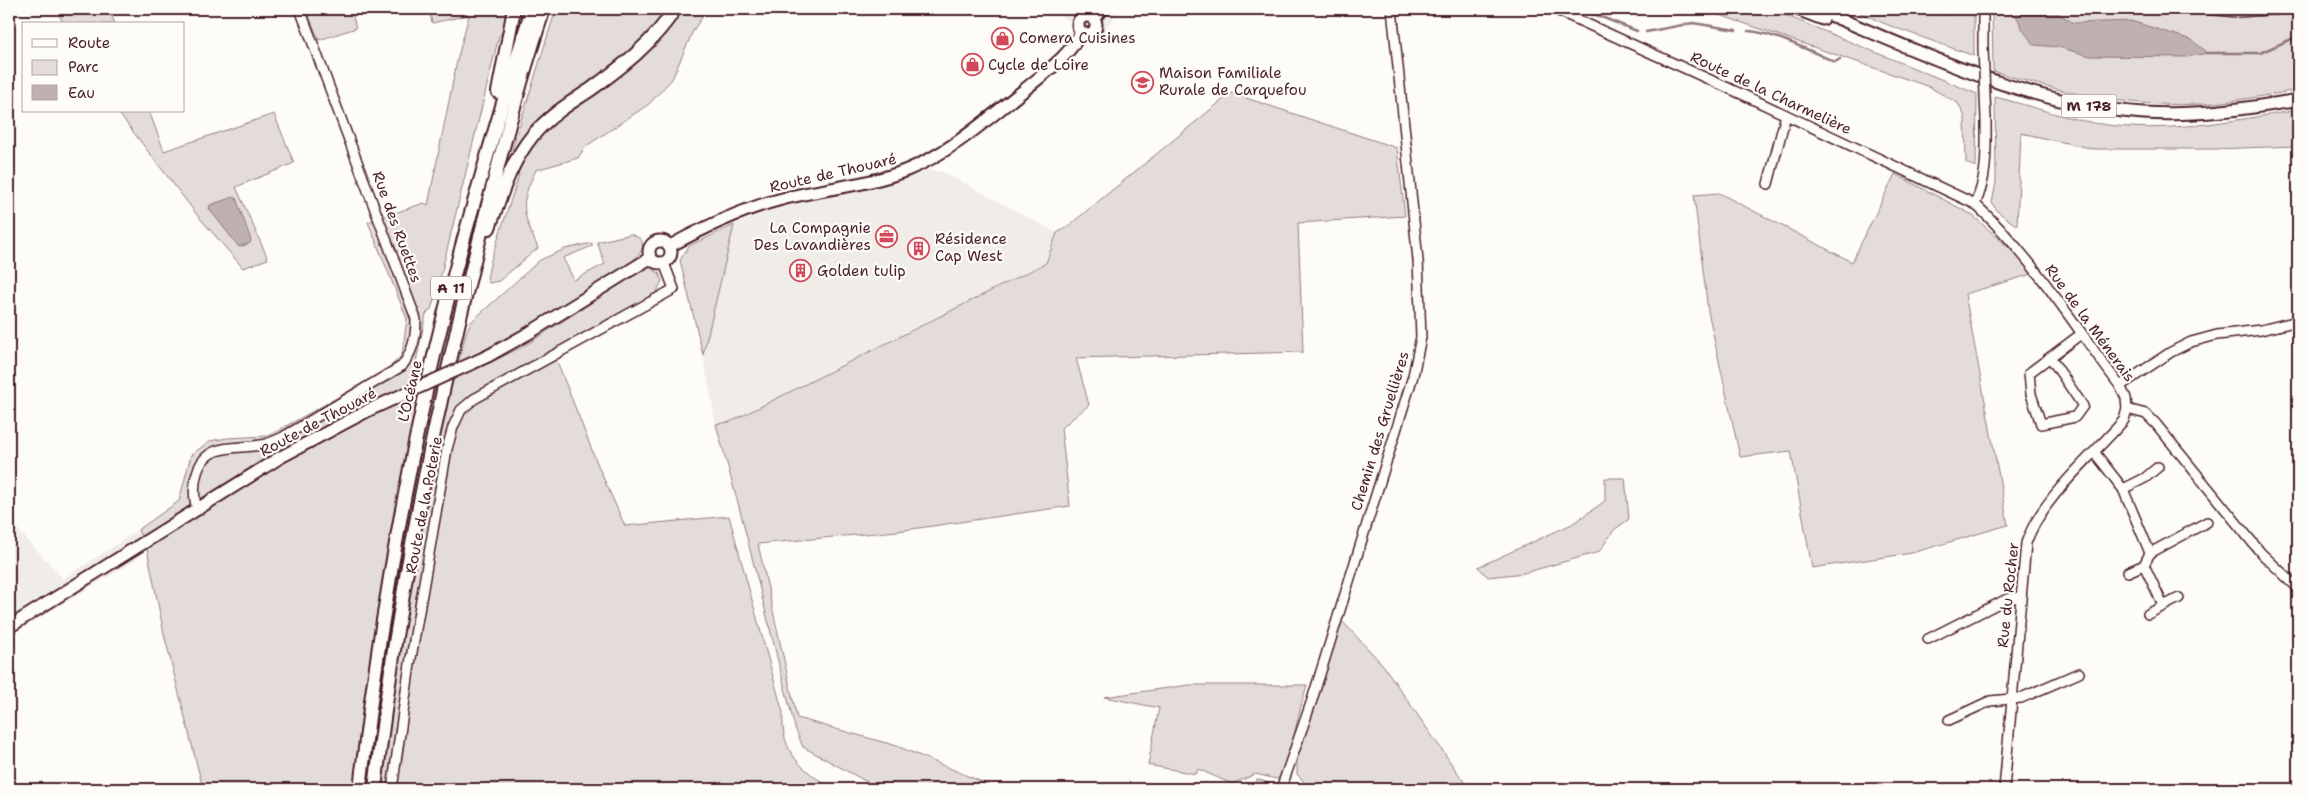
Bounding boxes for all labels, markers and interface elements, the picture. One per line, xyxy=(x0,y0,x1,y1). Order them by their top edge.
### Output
legend xyxy=(22,22,185,112)
shop icon: Comera Cuisines xyxy=(991,26,1015,50)
place label: Comera Cuisines xyxy=(1019,28,1136,48)
text: Route xyxy=(68,33,110,53)
street label: Route de la Charmelière xyxy=(1687,47,1855,139)
shop icon: Cycle de Loire xyxy=(960,53,984,77)
place label: Cycle de Loire xyxy=(988,55,1089,75)
text: Parc xyxy=(68,57,99,77)
place label: Maison Familiale Rurale de Carquefou xyxy=(1159,63,1307,100)
school or university icon: Maison Familiale Rurale de Carquefou xyxy=(1131,70,1155,94)
text: Eau xyxy=(68,83,95,103)
road number: M 178 xyxy=(2062,94,2116,118)
street label: Route de Thouaré xyxy=(768,149,898,197)
street label: Rue des Ruettes xyxy=(368,168,426,286)
place label: La Compagnie Des Lavandières xyxy=(754,218,871,255)
office icon: La Compagnie Des Lavandières xyxy=(875,225,899,249)
place label: Résidence Cap West xyxy=(935,229,1007,266)
building icon: Résidence Cap West xyxy=(907,236,931,260)
building icon: Golden tulip xyxy=(789,259,813,283)
street label: Rue de la Ménerais xyxy=(2041,260,2139,386)
place label: Golden tulip xyxy=(817,261,906,281)
road number: A 11 xyxy=(431,276,471,300)
street label: Chemin des Gruellières xyxy=(1346,349,1414,513)
street label: L’Océane xyxy=(393,358,427,424)
street label: Route de Thouaré xyxy=(256,383,380,461)
street label: Route de la Poterie xyxy=(401,434,447,576)
street label: Rue du Rocher xyxy=(1993,541,2023,649)

